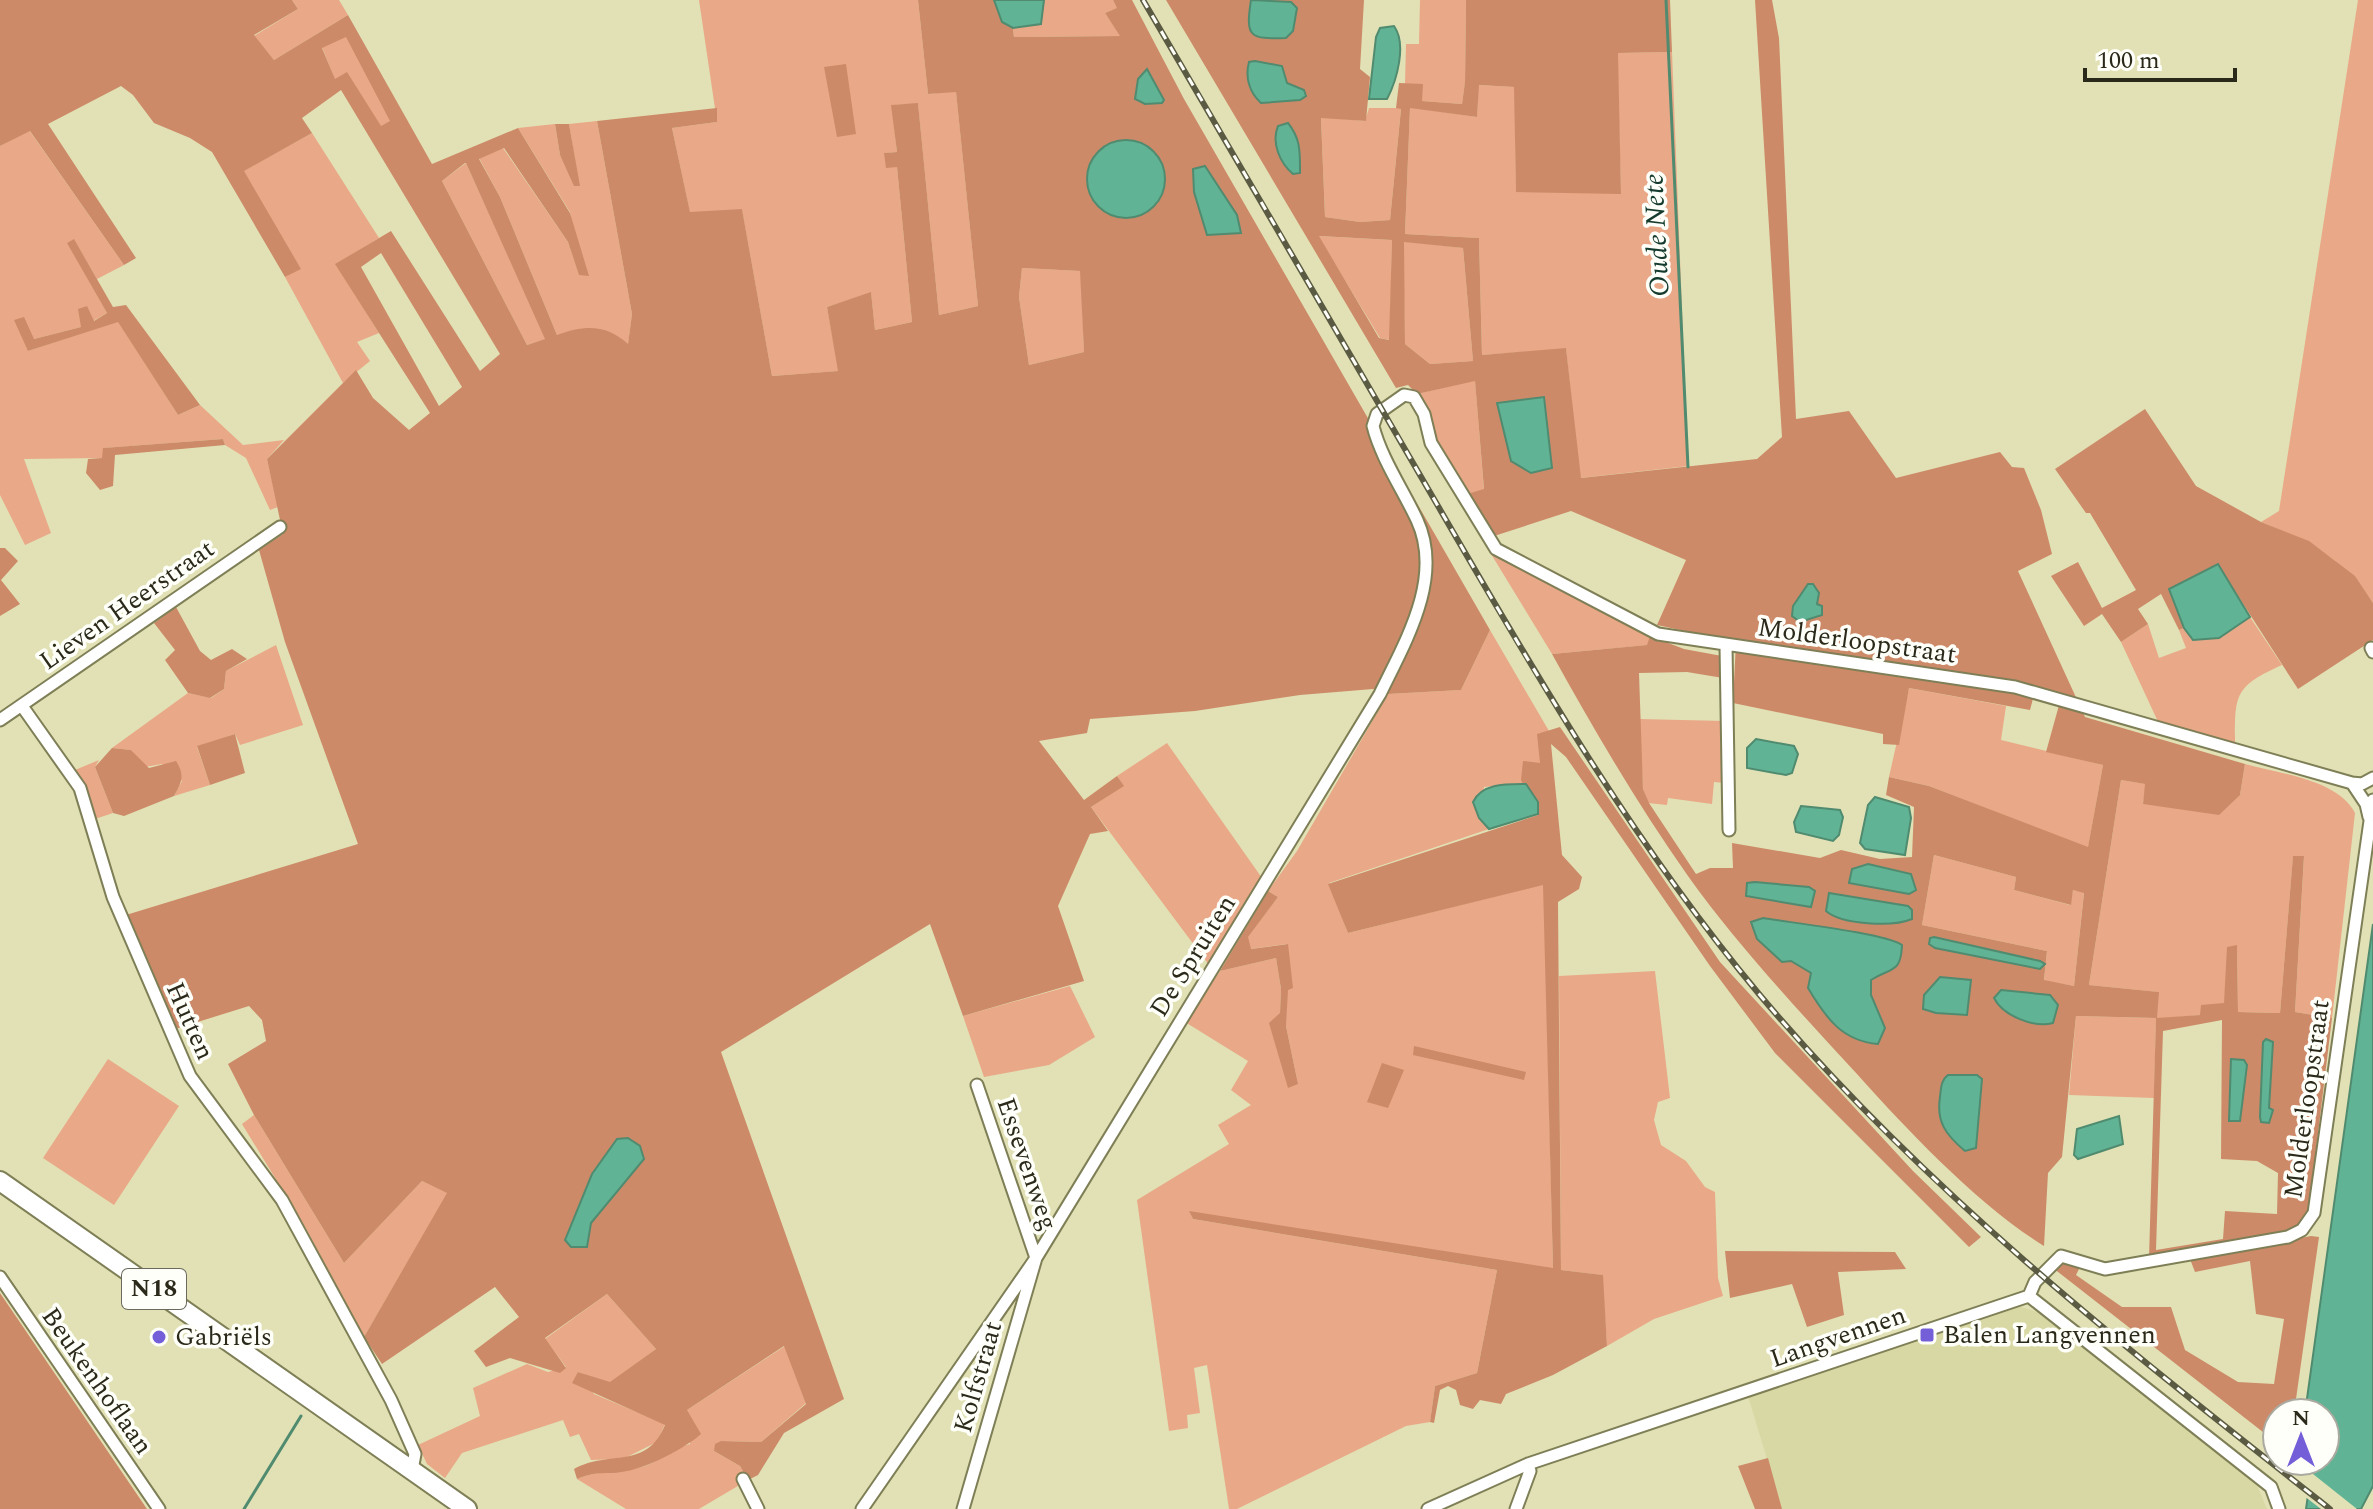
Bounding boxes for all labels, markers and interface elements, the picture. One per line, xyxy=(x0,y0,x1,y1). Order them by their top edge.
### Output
scale bar xyxy=(2085,32,2235,82)
text: 100 m xyxy=(2097,43,2160,79)
water label: Oude Nete xyxy=(1632,172,1682,298)
street label: Lieven Heerstraat xyxy=(31,530,223,680)
street label: Molderloopstraat xyxy=(1755,607,1959,675)
street label: De Spruiten xyxy=(1140,887,1246,1025)
street label: Hutten xyxy=(155,976,225,1066)
street label: Molderloopstraat xyxy=(2273,997,2341,1201)
street label: Essevenweg xyxy=(986,1092,1068,1236)
road number: N18 xyxy=(122,1269,186,1309)
street label: Langvennen xyxy=(1765,1295,1911,1379)
street label: Beukenhoflaan xyxy=(31,1299,163,1463)
place label: Balen Langvennen xyxy=(1943,1315,2156,1355)
place label: Gabriëls xyxy=(175,1317,272,1357)
street label: Kolfstraat xyxy=(943,1317,1013,1437)
marker: Balen Langvennen xyxy=(1918,1326,1936,1344)
marker: Gabriëls xyxy=(150,1328,168,1346)
north arrow xyxy=(2261,1397,2341,1477)
text: N xyxy=(2292,1402,2310,1435)

